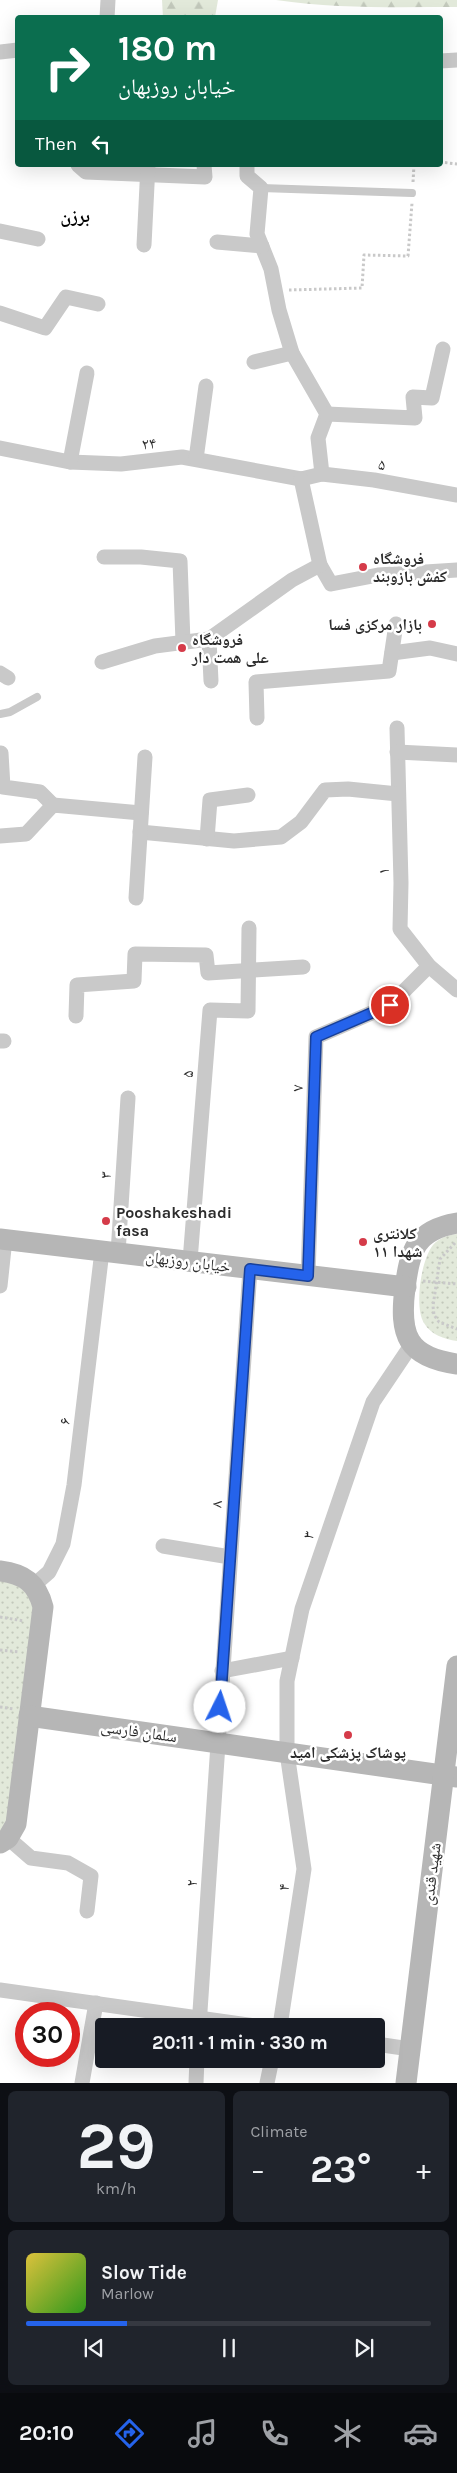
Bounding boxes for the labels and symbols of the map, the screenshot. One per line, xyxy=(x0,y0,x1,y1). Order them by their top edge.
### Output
district label: برزن xyxy=(60,205,90,227)
street label: ۲۴ xyxy=(141,433,157,454)
street label: ۵ xyxy=(377,455,387,474)
place label: فروشگاه کفش بازوبند xyxy=(373,549,447,586)
marker: فروشگاه کفش بازوبند xyxy=(357,561,369,573)
place label: بازار مرکزی فسا xyxy=(328,615,422,634)
marker: بازار مرکزی فسا xyxy=(426,618,438,630)
place label: فروشگاه علی همت دار xyxy=(191,630,269,667)
marker: فروشگاه علی همت دار xyxy=(176,642,188,654)
street label: ۱ xyxy=(374,867,393,875)
pin xyxy=(369,984,411,1026)
street label: ۵ xyxy=(178,1070,197,1078)
street label: ۷ xyxy=(288,1084,307,1092)
street label: ۳ xyxy=(96,1171,115,1179)
place label: Pooshakeshadi fasa xyxy=(116,1203,232,1240)
marker: Pooshakeshadi fasa xyxy=(100,1215,112,1227)
place label: کلانتری ۱۱ شهدا xyxy=(373,1224,423,1261)
marker: کلانتری ۱۱ شهدا xyxy=(357,1236,369,1248)
street label: خیابان روزبهان xyxy=(144,1247,231,1277)
street label: ۶ xyxy=(55,1416,74,1426)
street label: ۸ xyxy=(207,1500,226,1508)
street label: ۳ xyxy=(298,1529,319,1542)
position arrow xyxy=(193,1680,245,1732)
street label: سلمان فارسی xyxy=(99,1717,178,1747)
marker: پوشاک پزشکی امید xyxy=(342,1729,354,1741)
place label: پوشاک پزشکی امید xyxy=(290,1743,406,1762)
street label: شهید قندی xyxy=(418,1842,446,1906)
street label: ۲ xyxy=(182,1879,201,1887)
street label: ۴ xyxy=(274,1882,293,1892)
speed limit sign: 30 xyxy=(15,2002,80,2067)

